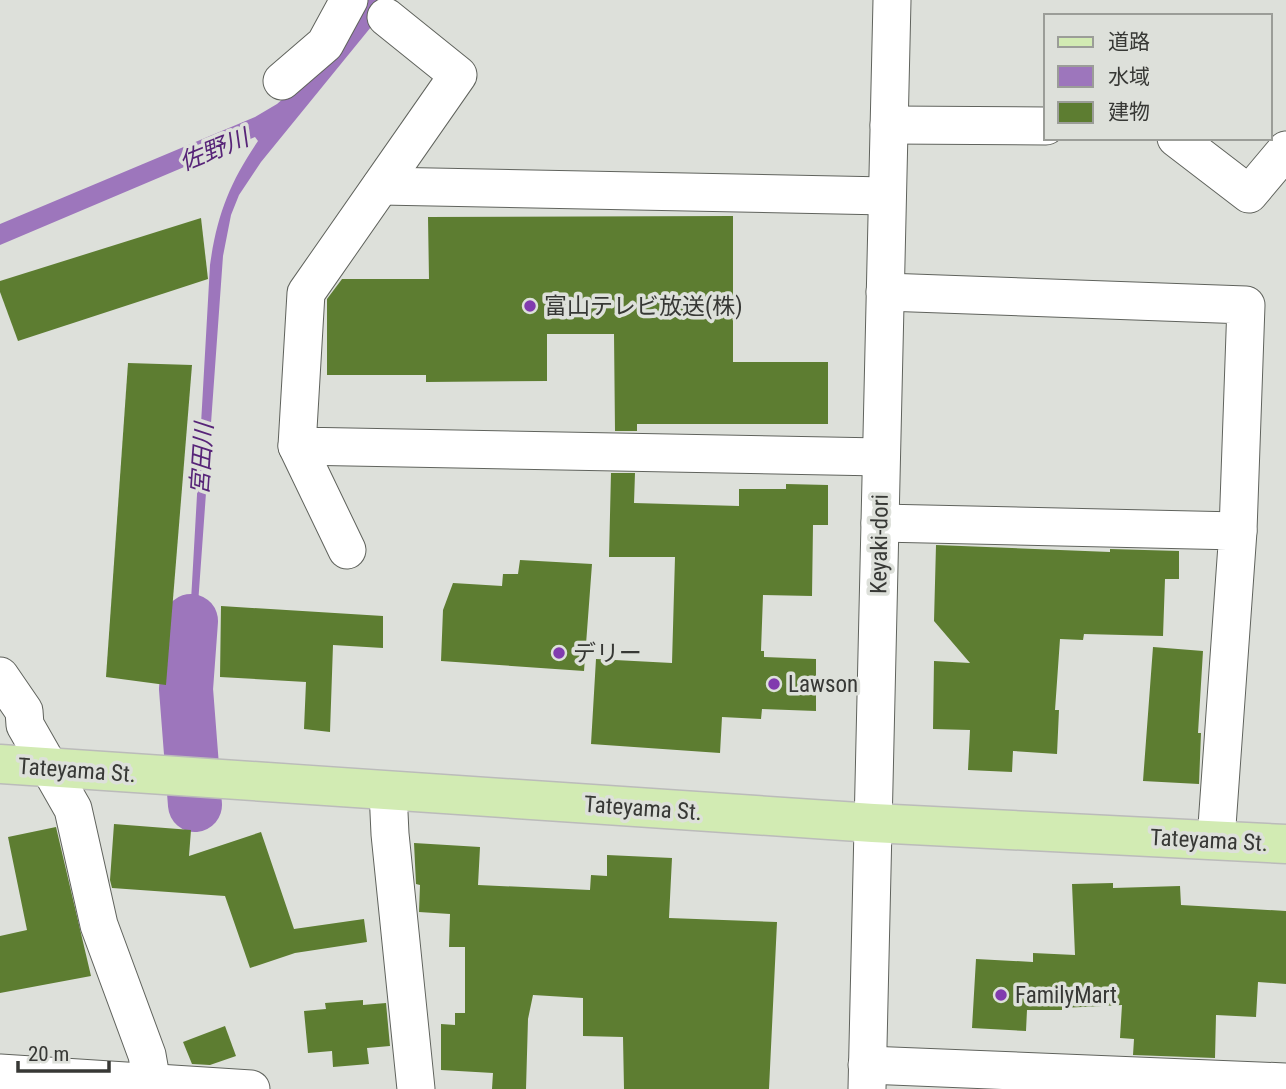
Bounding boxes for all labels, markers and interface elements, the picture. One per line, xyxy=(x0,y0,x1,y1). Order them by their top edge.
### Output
legend xyxy=(1044,14,1272,140)
text: 道路 xyxy=(1108,30,1150,54)
text: 水域 xyxy=(1108,65,1150,89)
text: 建物 xyxy=(1108,100,1150,124)
water label: 佐野川 xyxy=(175,122,255,176)
place label: 富山テレビ放送(株) xyxy=(544,293,743,320)
marker: 富山テレビ放送(株) xyxy=(522,298,538,314)
water label: 宮田川 xyxy=(186,419,219,496)
street label: Keyaki-dori xyxy=(865,494,894,594)
place label: デリー xyxy=(573,640,642,667)
marker: デリー xyxy=(551,645,567,661)
place label: Lawson xyxy=(788,671,858,698)
marker: Lawson xyxy=(766,676,782,692)
street label: Tateyama St. xyxy=(17,753,137,788)
street label: Tateyama St. xyxy=(583,791,703,826)
street label: Tateyama St. xyxy=(1149,824,1269,857)
place label: FamilyMart xyxy=(1015,982,1117,1009)
marker: FamilyMart xyxy=(993,987,1009,1003)
scale bar xyxy=(18,1030,108,1074)
text: 20 m xyxy=(28,1042,69,1066)

